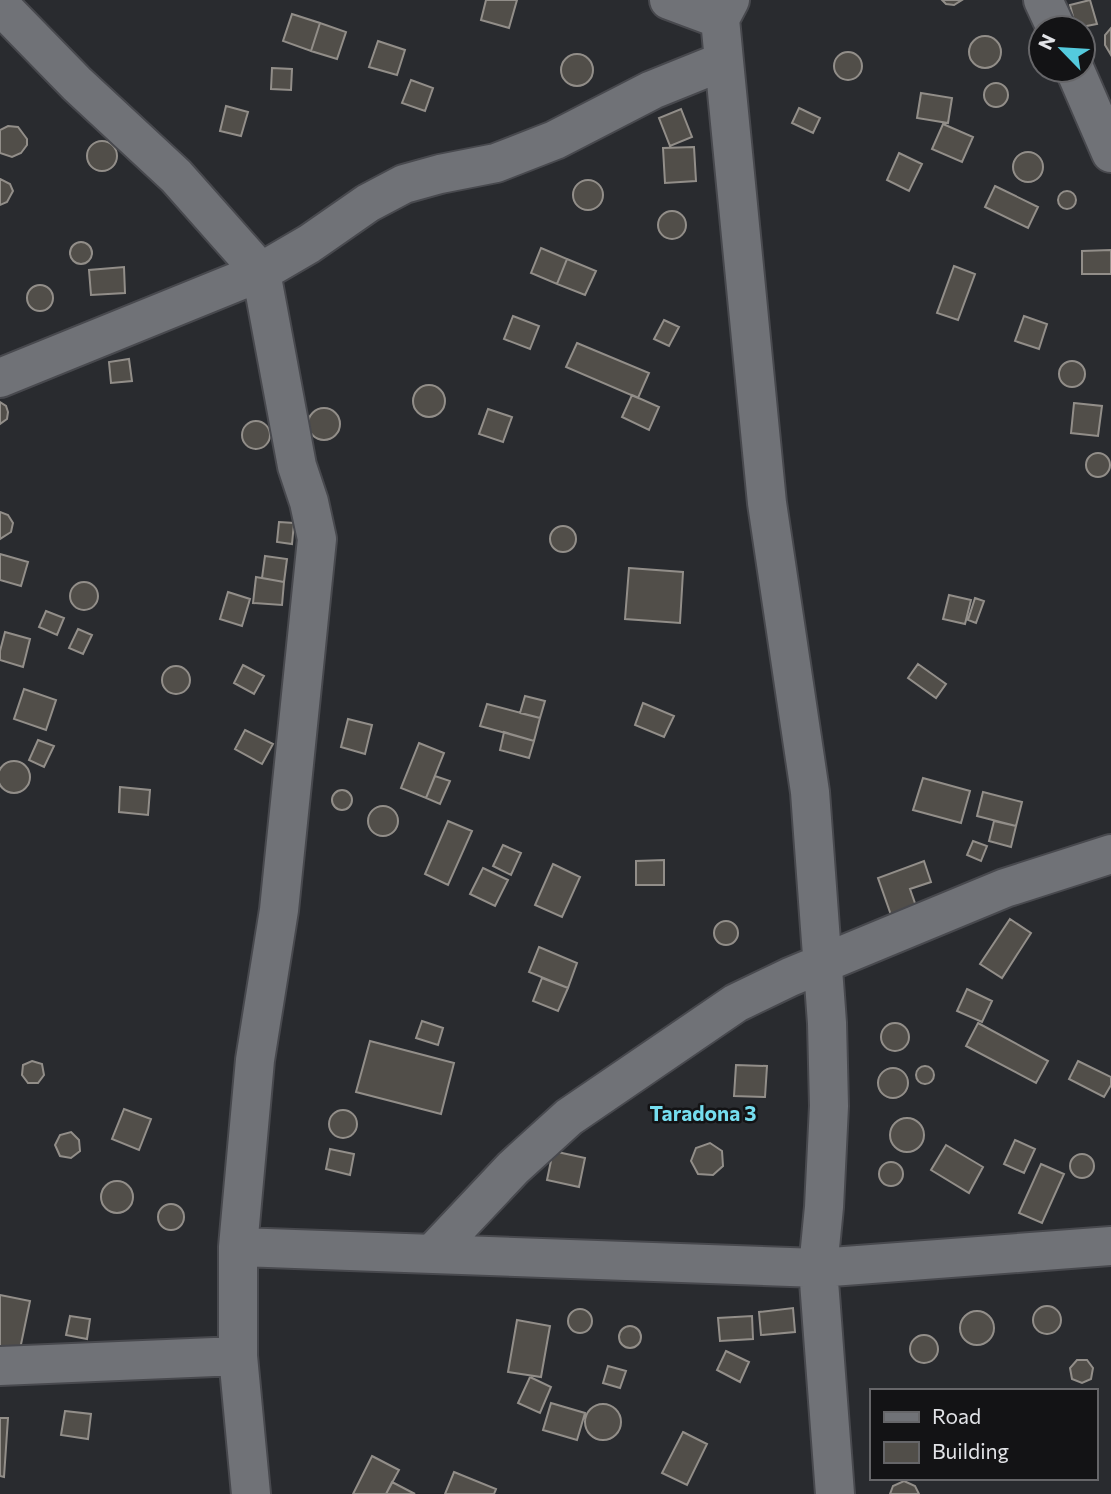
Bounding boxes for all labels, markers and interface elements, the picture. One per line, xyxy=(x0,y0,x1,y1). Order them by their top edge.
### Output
north arrow xyxy=(1027,14,1097,84)
text: N xyxy=(1033,30,1060,53)
district label: Taradona 3 xyxy=(650,1100,757,1125)
legend xyxy=(870,1389,1097,1480)
text: Road xyxy=(932,1403,981,1428)
text: Building xyxy=(932,1438,1009,1463)

